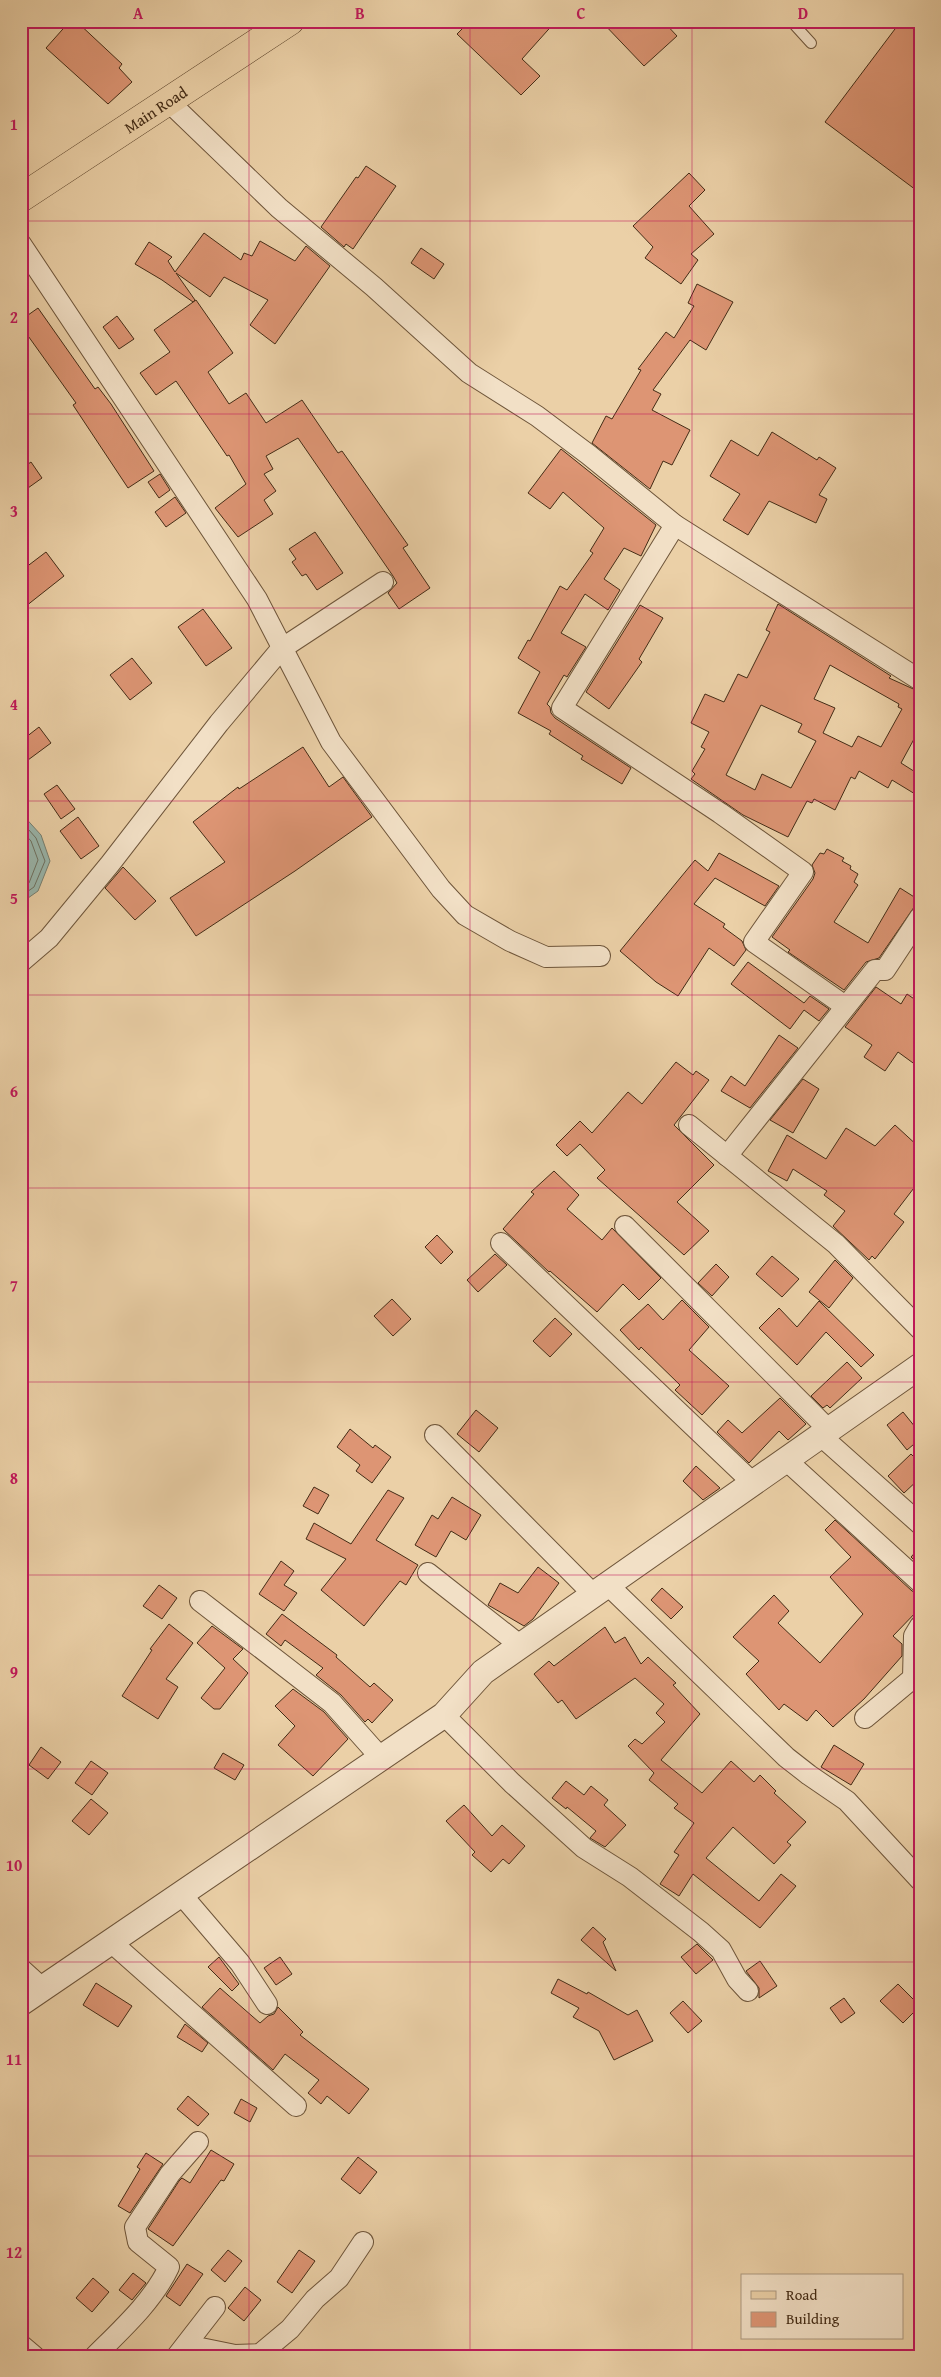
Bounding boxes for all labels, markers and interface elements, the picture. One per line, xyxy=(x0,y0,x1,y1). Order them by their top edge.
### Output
text: A xyxy=(133,1,144,25)
text: B xyxy=(355,1,365,25)
text: C xyxy=(576,1,586,25)
text: D xyxy=(798,1,808,25)
street label: Main Road xyxy=(119,80,192,139)
text: 1 xyxy=(10,112,18,136)
text: 2 xyxy=(10,305,18,329)
text: 3 xyxy=(10,499,18,523)
text: 4 xyxy=(10,692,18,716)
text: 5 xyxy=(10,886,18,910)
text: 6 xyxy=(10,1079,18,1103)
text: 7 xyxy=(10,1273,18,1297)
text: 8 xyxy=(10,1466,18,1490)
text: 9 xyxy=(10,1660,18,1684)
text: 10 xyxy=(6,1853,22,1877)
text: 11 xyxy=(6,2047,22,2071)
text: 12 xyxy=(6,2240,22,2264)
legend xyxy=(741,2274,904,2340)
text: Road xyxy=(786,2284,817,2305)
text: Building xyxy=(786,2308,840,2329)

